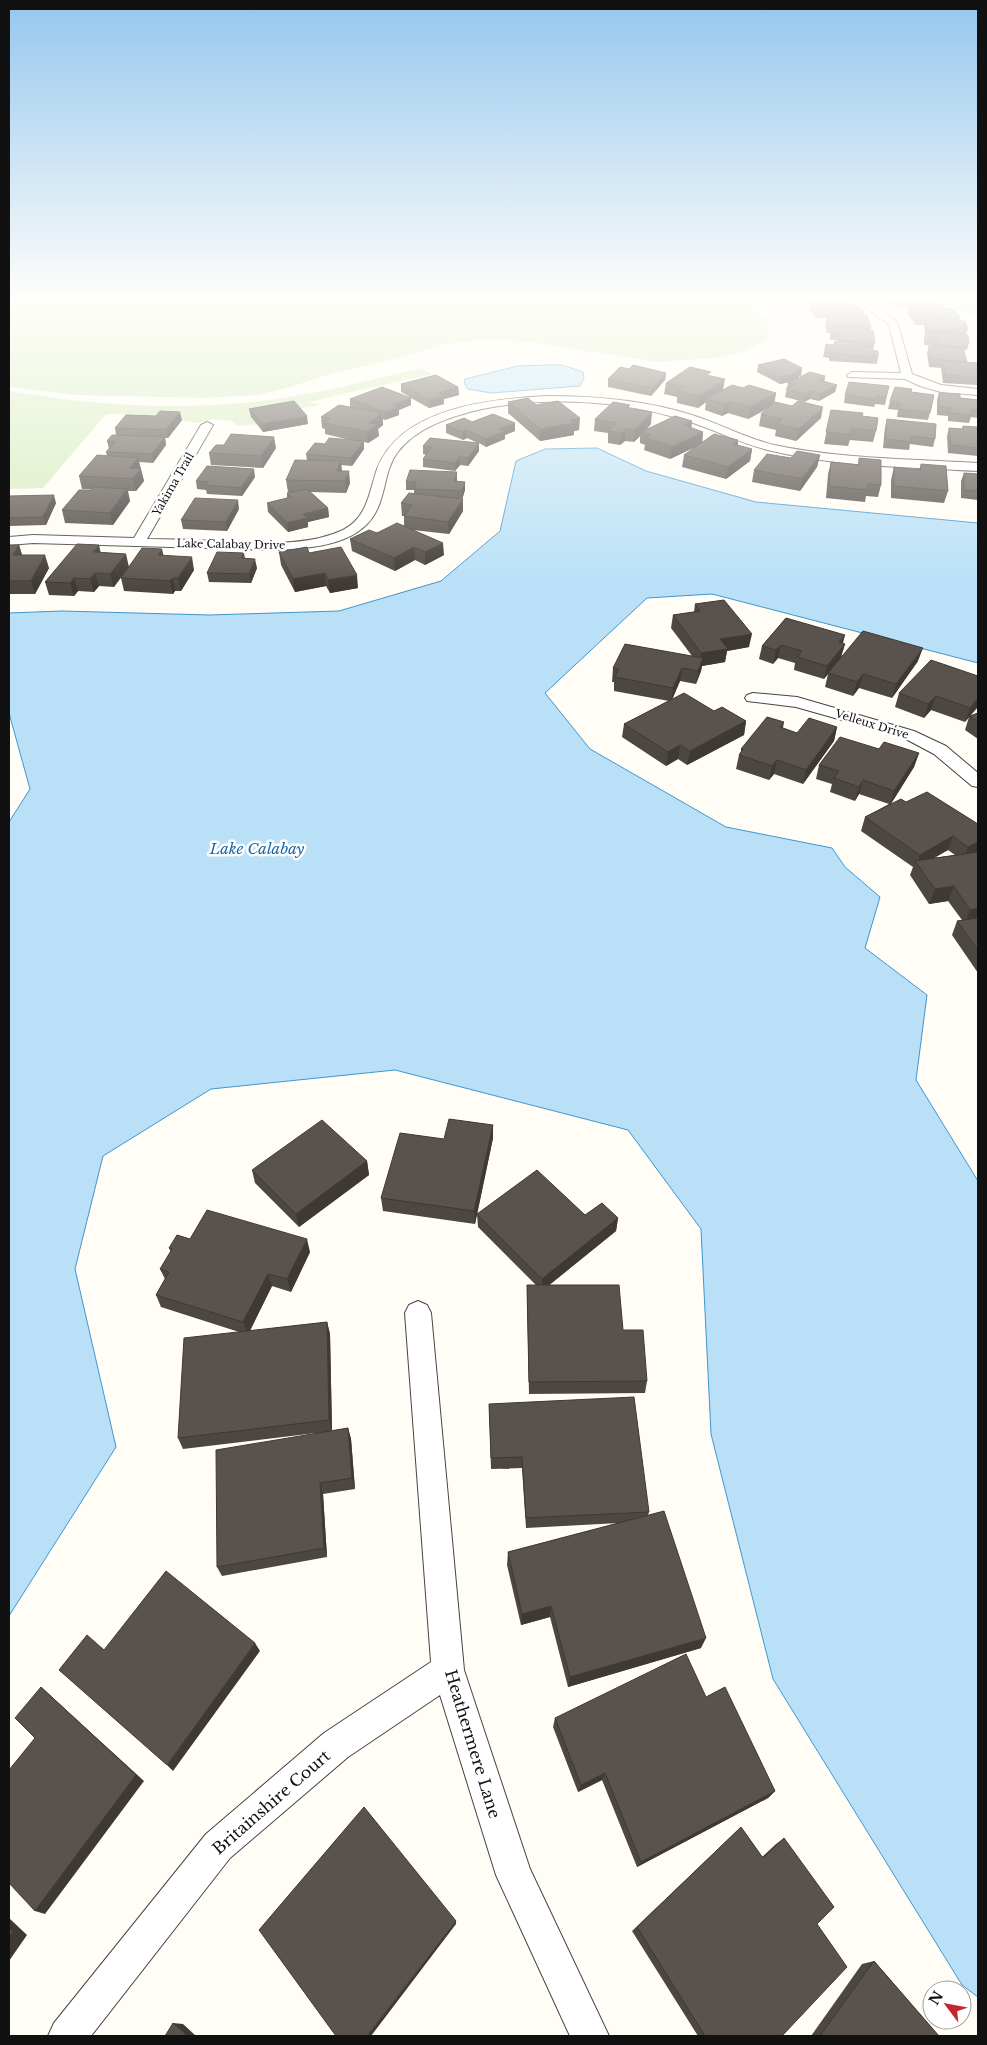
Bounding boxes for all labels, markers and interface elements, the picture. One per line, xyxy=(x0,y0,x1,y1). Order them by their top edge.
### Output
street label: Yakima Trail xyxy=(149,449,197,519)
street label: Lake Calabay Drive xyxy=(176,536,286,552)
street label: Velleux Drive xyxy=(833,706,910,742)
water label: Lake Calabay xyxy=(209,839,305,858)
street label: Heathermere Lane xyxy=(441,1667,505,1821)
street label: Britainshire Court xyxy=(208,1745,334,1859)
north arrow xyxy=(922,1980,972,2030)
text: N xyxy=(925,1988,947,2008)

